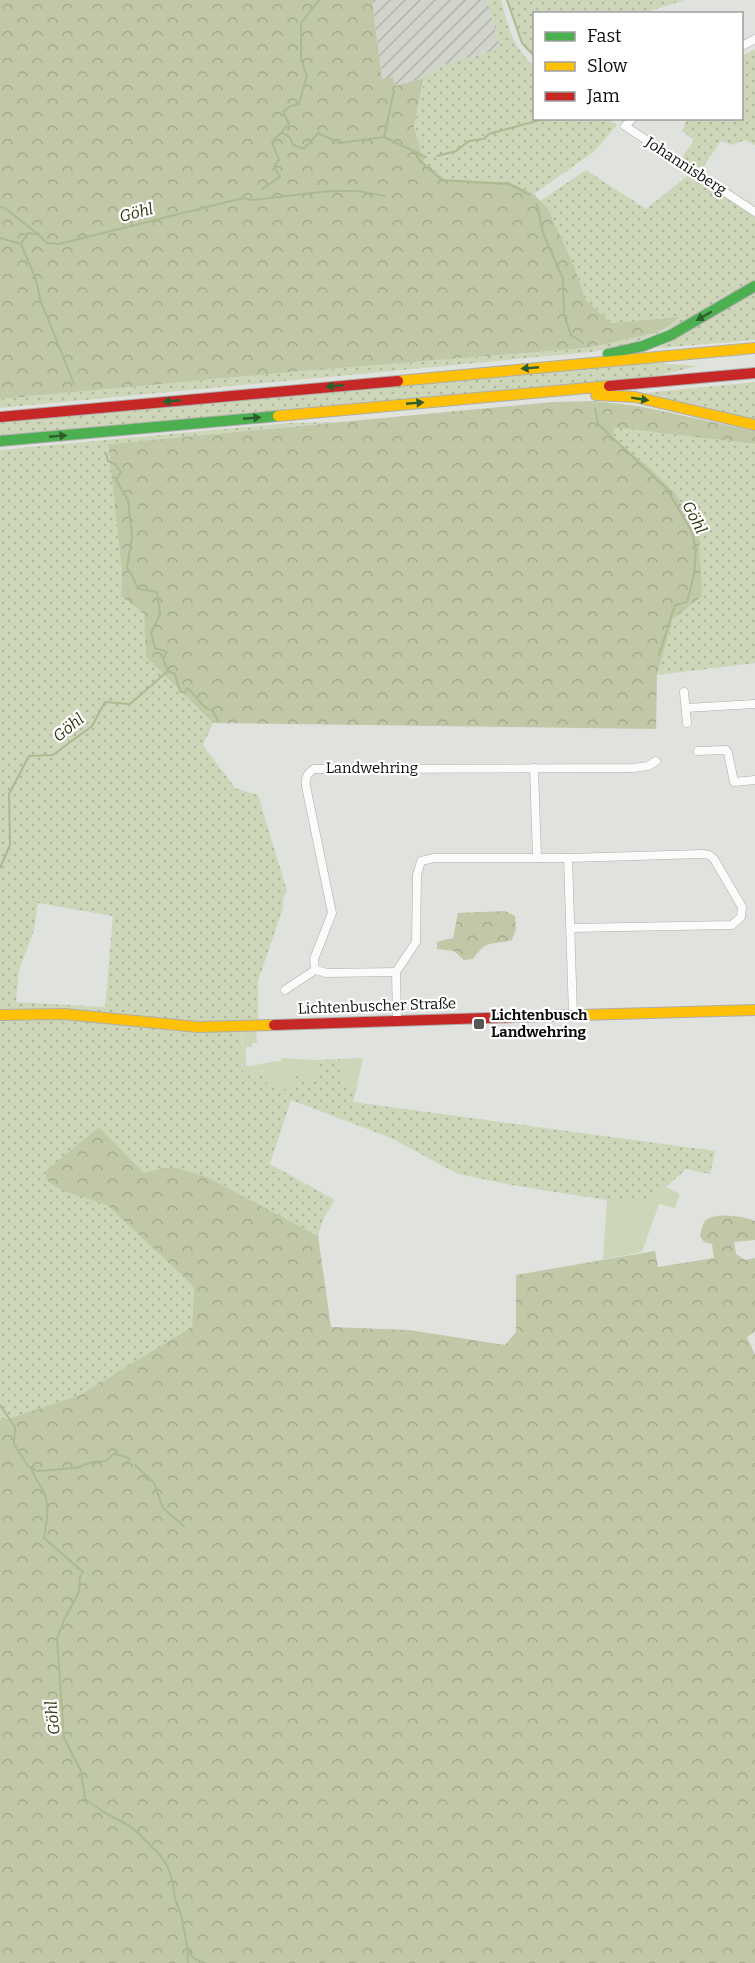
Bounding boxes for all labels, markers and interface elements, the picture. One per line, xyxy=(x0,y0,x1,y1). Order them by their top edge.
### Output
legend xyxy=(533,12,743,120)
text: Fast xyxy=(587,25,622,47)
text: Slow xyxy=(587,55,628,77)
text: Jam xyxy=(586,85,620,107)
street label: Johannisberg xyxy=(641,133,730,199)
water label: Göhl xyxy=(117,199,155,226)
one-way arrow xyxy=(696,311,713,321)
one-way arrow xyxy=(520,363,539,373)
one-way arrow xyxy=(326,381,345,391)
one-way arrow xyxy=(630,394,649,403)
one-way arrow xyxy=(163,396,182,406)
one-way arrow xyxy=(406,399,425,408)
one-way arrow xyxy=(243,413,262,423)
one-way arrow xyxy=(49,431,68,441)
water label: Göhl xyxy=(678,498,711,537)
water label: Göhl xyxy=(49,709,88,746)
street label: Landwehring xyxy=(326,759,418,777)
street label: Lichtenbuscher Straße xyxy=(298,994,456,1018)
place label: Lichtenbusch Landwehring xyxy=(491,1006,588,1041)
marker: Lichtenbusch Landwehring xyxy=(472,1017,486,1031)
water label: Göhl xyxy=(41,1700,64,1736)

